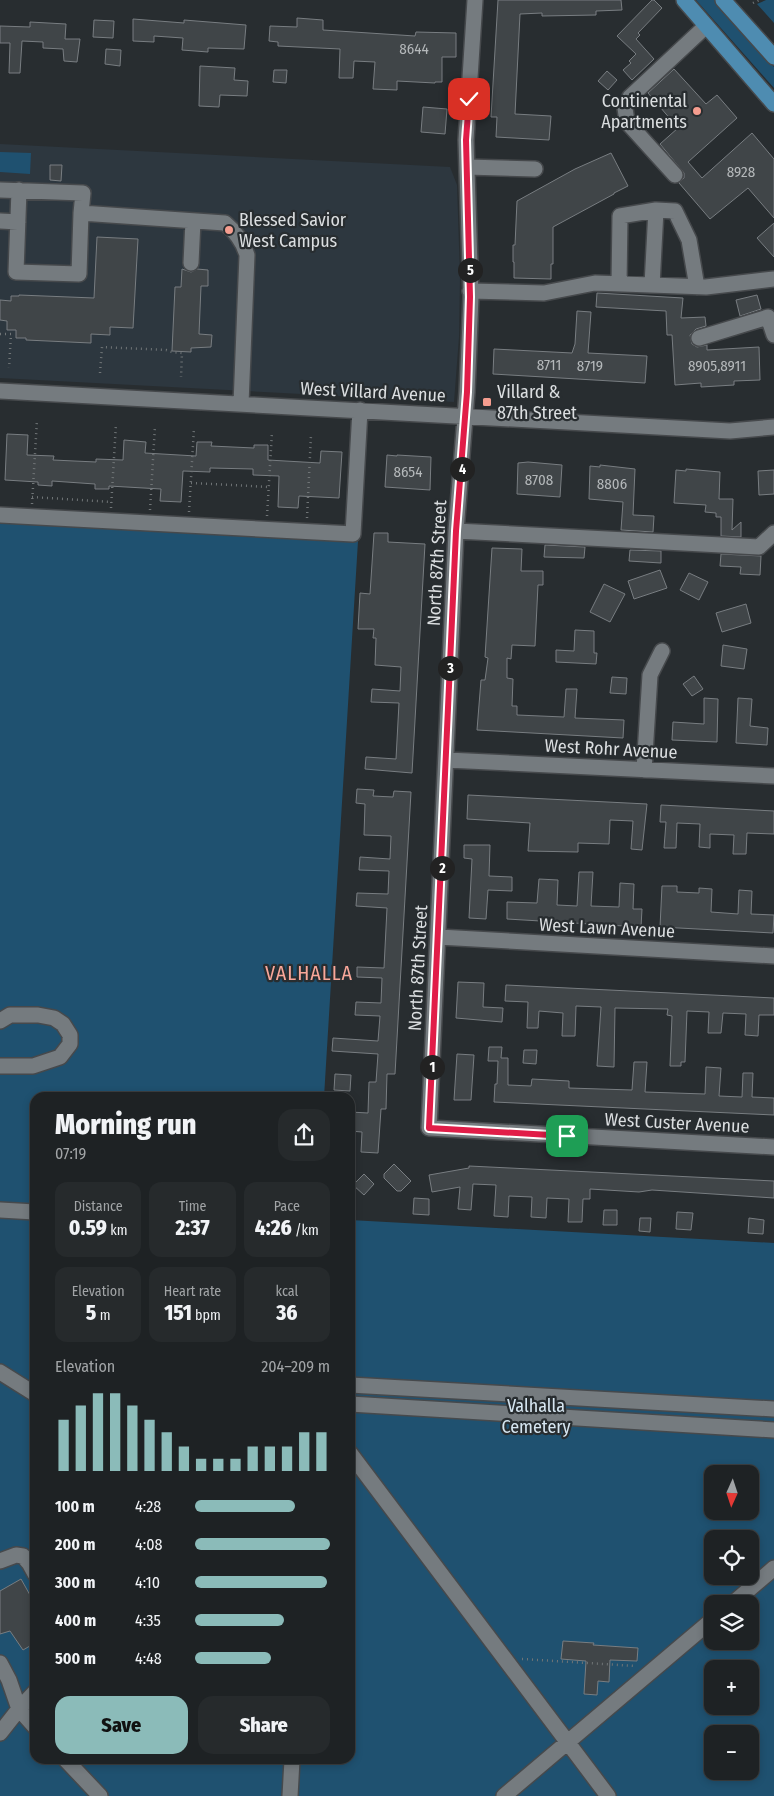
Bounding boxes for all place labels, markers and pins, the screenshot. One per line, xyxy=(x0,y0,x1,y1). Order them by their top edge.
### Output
pin xyxy=(448,78,490,120)
place label: Continental Apartments xyxy=(601,90,687,133)
marker: Continental Apartments xyxy=(691,105,703,117)
place label: Blessed Savior West Campus xyxy=(239,209,347,252)
marker: Blessed Savior West Campus xyxy=(223,224,235,236)
pin: 5 xyxy=(458,258,482,282)
place label: Villard & 87th Street xyxy=(497,381,577,424)
marker: Villard & 87th Street xyxy=(481,396,493,408)
pin: 4 xyxy=(450,456,474,482)
pin: 3 xyxy=(438,656,462,680)
pin: 2 xyxy=(430,856,454,880)
pin: 1 xyxy=(420,1054,444,1080)
pin xyxy=(546,1115,588,1157)

